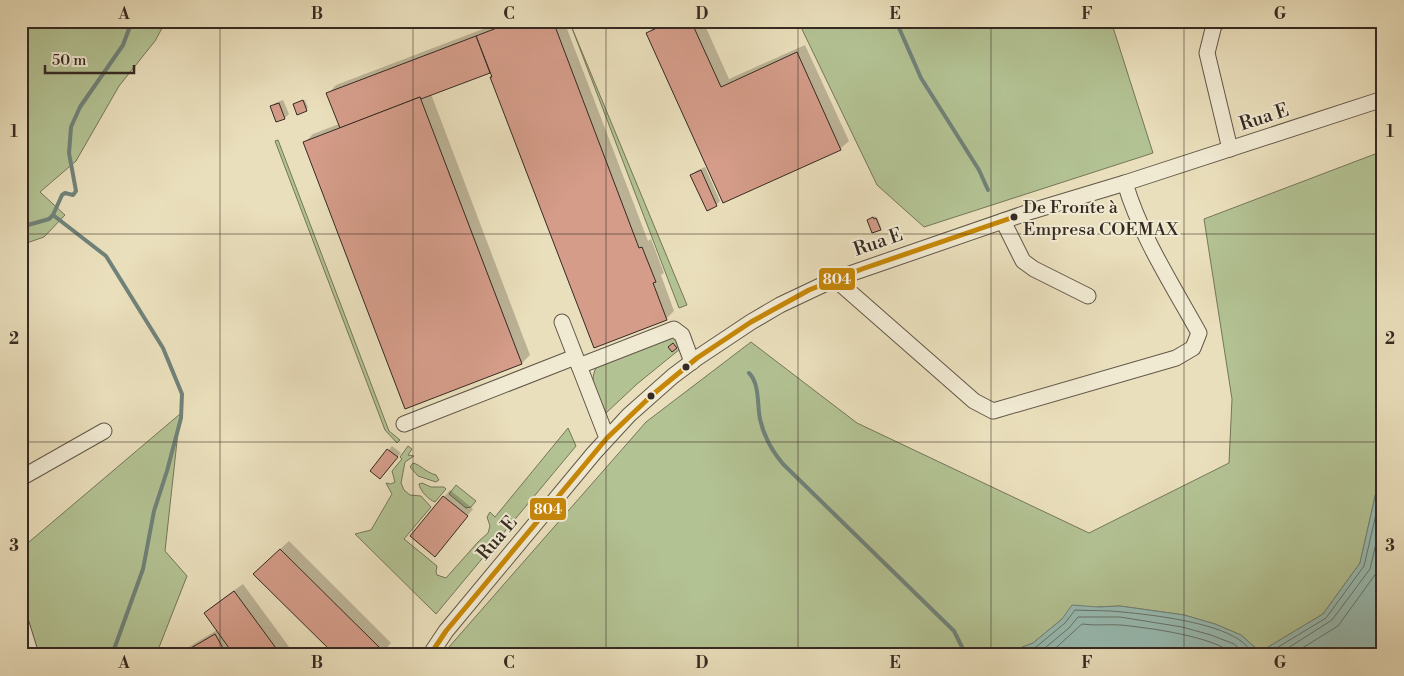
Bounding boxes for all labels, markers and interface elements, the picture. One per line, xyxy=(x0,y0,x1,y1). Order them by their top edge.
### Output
text: A xyxy=(117,4,130,24)
text: B xyxy=(311,4,323,24)
text: C xyxy=(503,4,515,24)
text: D xyxy=(696,4,709,24)
text: E xyxy=(889,4,901,24)
text: F xyxy=(1081,4,1093,24)
text: G xyxy=(1274,4,1287,24)
scale bar xyxy=(45,42,134,74)
text: 50 m xyxy=(52,51,86,70)
street label: Rua E xyxy=(1236,98,1292,136)
text: 1 xyxy=(10,122,18,142)
text: 1 xyxy=(1386,122,1394,142)
place label: De Fronte à Empresa COEMAX xyxy=(1023,196,1179,241)
marker: De Fronte à Empresa COEMAX xyxy=(1009,212,1019,222)
street label: Rua E xyxy=(850,222,906,262)
line badge: 804 xyxy=(818,267,856,291)
text: 804 xyxy=(823,271,851,289)
text: 2 xyxy=(9,329,19,349)
text: 2 xyxy=(1385,329,1395,349)
unlabelled marker xyxy=(681,362,691,372)
unlabelled marker xyxy=(646,391,656,401)
line badge: 804 xyxy=(529,497,567,521)
text: 804 xyxy=(534,501,562,519)
street label: Rua E xyxy=(472,511,522,565)
text: 3 xyxy=(9,536,19,556)
text: 3 xyxy=(1385,536,1395,556)
text: A xyxy=(117,653,130,673)
text: B xyxy=(311,653,323,673)
text: C xyxy=(503,653,515,673)
text: D xyxy=(696,653,709,673)
text: E xyxy=(889,653,901,673)
text: F xyxy=(1081,653,1093,673)
text: G xyxy=(1274,653,1287,673)

